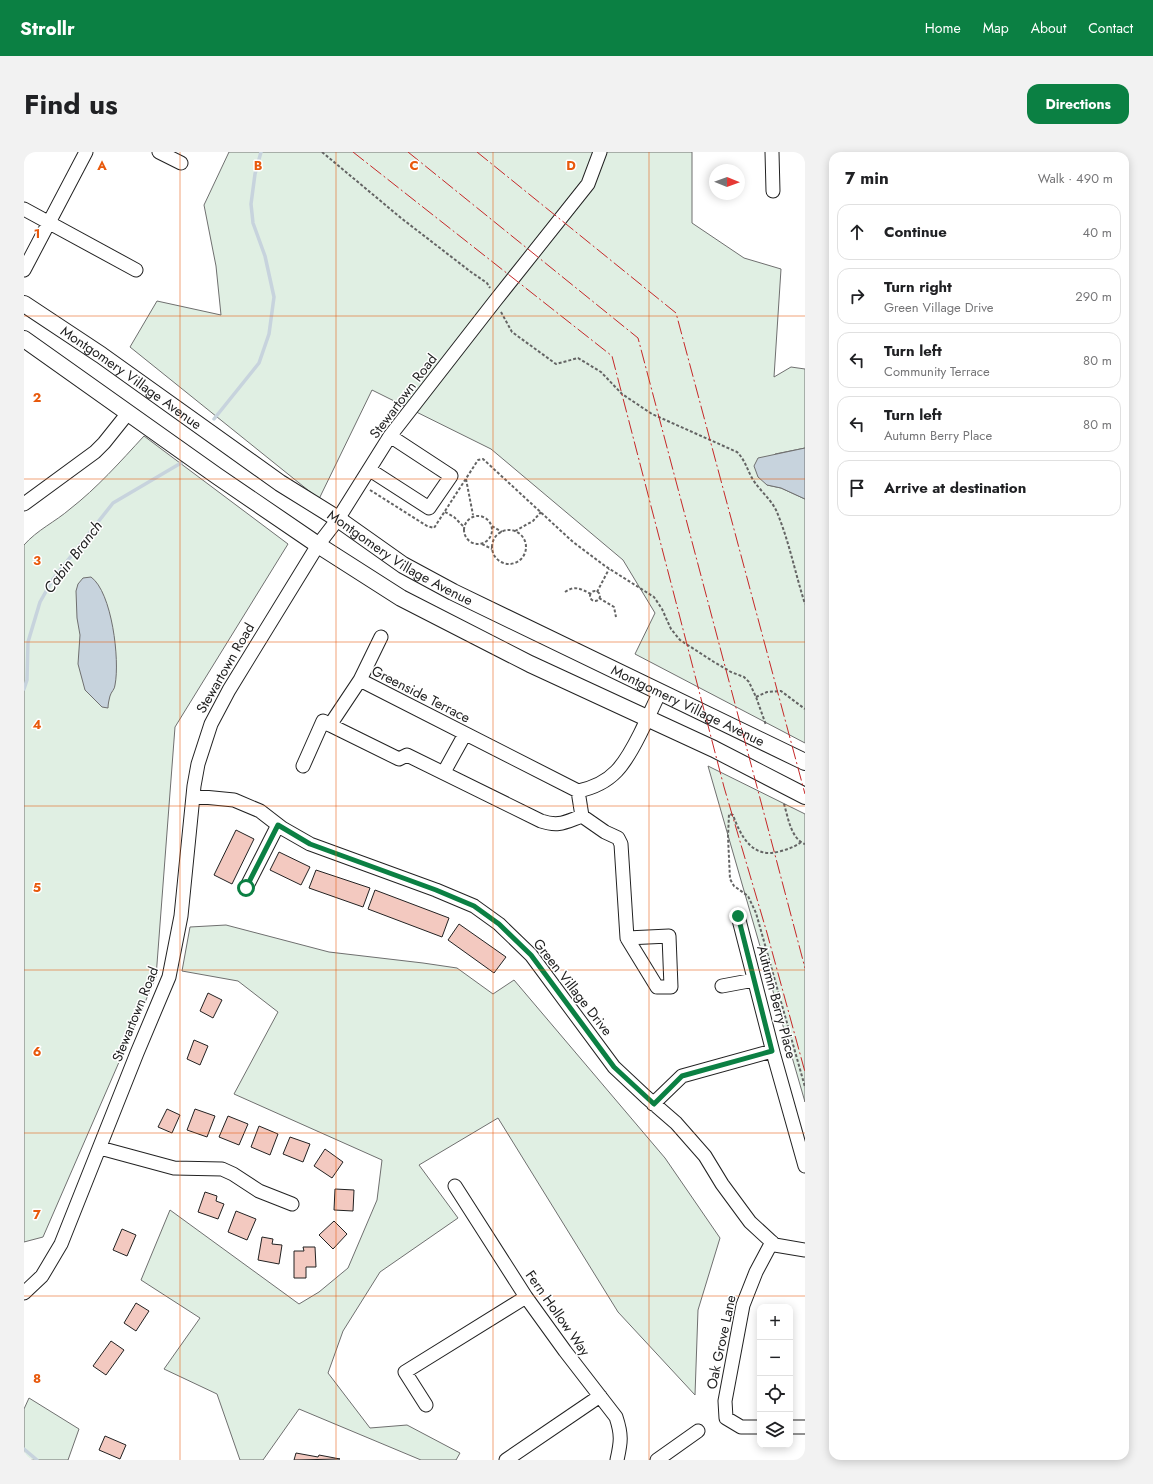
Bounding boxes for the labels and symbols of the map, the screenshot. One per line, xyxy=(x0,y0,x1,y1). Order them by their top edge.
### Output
text: A xyxy=(96,156,107,175)
text: B xyxy=(254,156,263,175)
text: C xyxy=(409,156,419,175)
text: D xyxy=(566,156,576,175)
north arrow xyxy=(709,164,745,200)
text: 1 xyxy=(34,224,40,243)
street label: Montgomery Village Avenue xyxy=(57,321,206,434)
street label: Stewartown Road xyxy=(365,350,441,442)
text: 2 xyxy=(33,388,41,407)
street label: Montgomery Village Avenue xyxy=(324,505,476,610)
water label: Cabin Branch xyxy=(38,516,108,598)
text: 3 xyxy=(33,551,41,570)
street label: Stewartown Road xyxy=(191,619,259,717)
street label: Greenside Terrace xyxy=(368,660,474,728)
street label: Montgomery Village Avenue xyxy=(608,660,768,751)
text: 4 xyxy=(32,715,42,734)
text: 5 xyxy=(33,878,41,897)
route start xyxy=(237,879,255,897)
route end xyxy=(729,907,747,925)
street label: Green Village Drive xyxy=(529,934,617,1040)
street label: Autumn Berry Place xyxy=(752,943,802,1061)
street label: Stewartown Road xyxy=(107,963,163,1065)
text: 6 xyxy=(33,1042,42,1061)
text: 7 xyxy=(33,1205,41,1224)
street label: Fern Hollow Way xyxy=(521,1266,596,1361)
street label: Oak Grove Lane xyxy=(701,1293,741,1391)
text: 8 xyxy=(33,1369,41,1388)

